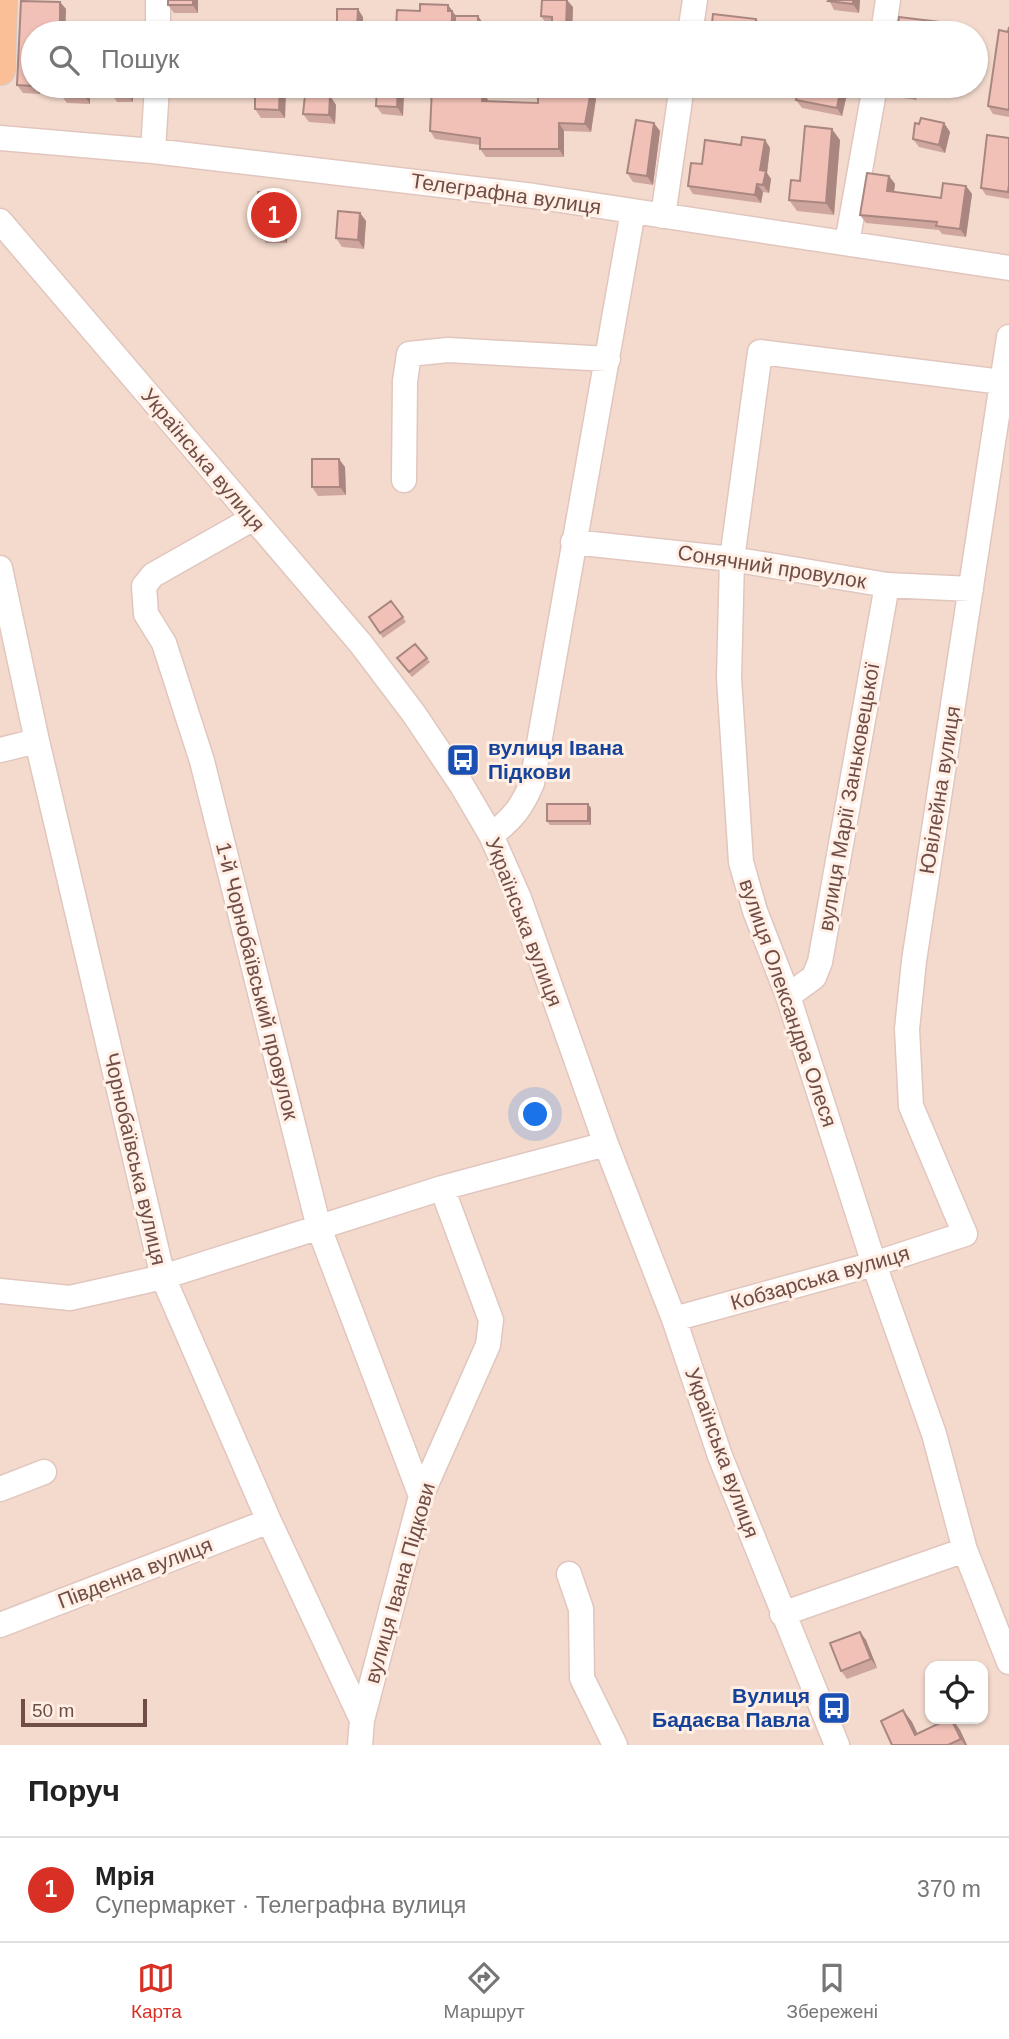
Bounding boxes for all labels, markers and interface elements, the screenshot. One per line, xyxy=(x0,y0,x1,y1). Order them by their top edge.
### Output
search box xyxy=(21,21,988,98)
icon: search xyxy=(45,41,83,79)
text: Пошук xyxy=(101,44,179,74)
street label: Телеграфна вулиця xyxy=(409,169,603,218)
pin: 1 xyxy=(251,189,297,241)
street label: Українська вулиця xyxy=(137,384,270,536)
street label: Сонячний провулок xyxy=(676,540,869,593)
street label: вулиця Марії Заньковецької xyxy=(814,661,883,933)
street label: Ювілейна вулиця xyxy=(915,704,964,876)
place label: вулиця Івана Підкови xyxy=(488,736,624,783)
bus stop icon: вулиця Івана Підкови xyxy=(444,741,482,779)
street label: Українська вулиця xyxy=(482,834,567,1010)
street label: 1-й Чорнобаївський провулок xyxy=(212,840,303,1123)
street label: вулиця Олександра Олеся xyxy=(735,876,842,1130)
street label: Чорнобаївська вулиця xyxy=(100,1050,171,1267)
your location xyxy=(518,1097,552,1131)
street label: Кобзарська вулиця xyxy=(728,1241,912,1314)
street label: Українська вулиця xyxy=(681,1365,764,1541)
street label: вулиця Івана Підкови xyxy=(360,1480,439,1686)
street label: Південна вулиця xyxy=(54,1533,215,1613)
map controls xyxy=(925,1661,988,1724)
button: locate xyxy=(925,1661,988,1724)
place label: Вулиця Бадаєва Павла xyxy=(652,1684,810,1731)
bus stop icon: Вулиця Бадаєва Павла xyxy=(815,1689,853,1727)
scale bar xyxy=(21,1696,147,1728)
text: 50 m xyxy=(32,1700,74,1721)
text: Поруч xyxy=(28,1774,120,1807)
text: Мрія xyxy=(95,1861,155,1891)
text: 1 xyxy=(45,1876,57,1902)
text: 370 m xyxy=(917,1876,981,1902)
text: Супермаркет · Телеграфна вулиця xyxy=(95,1892,466,1918)
tab: Карта xyxy=(131,1959,182,2023)
tab: Маршрут xyxy=(444,1959,525,2023)
tab: Збережені xyxy=(786,1959,878,2023)

